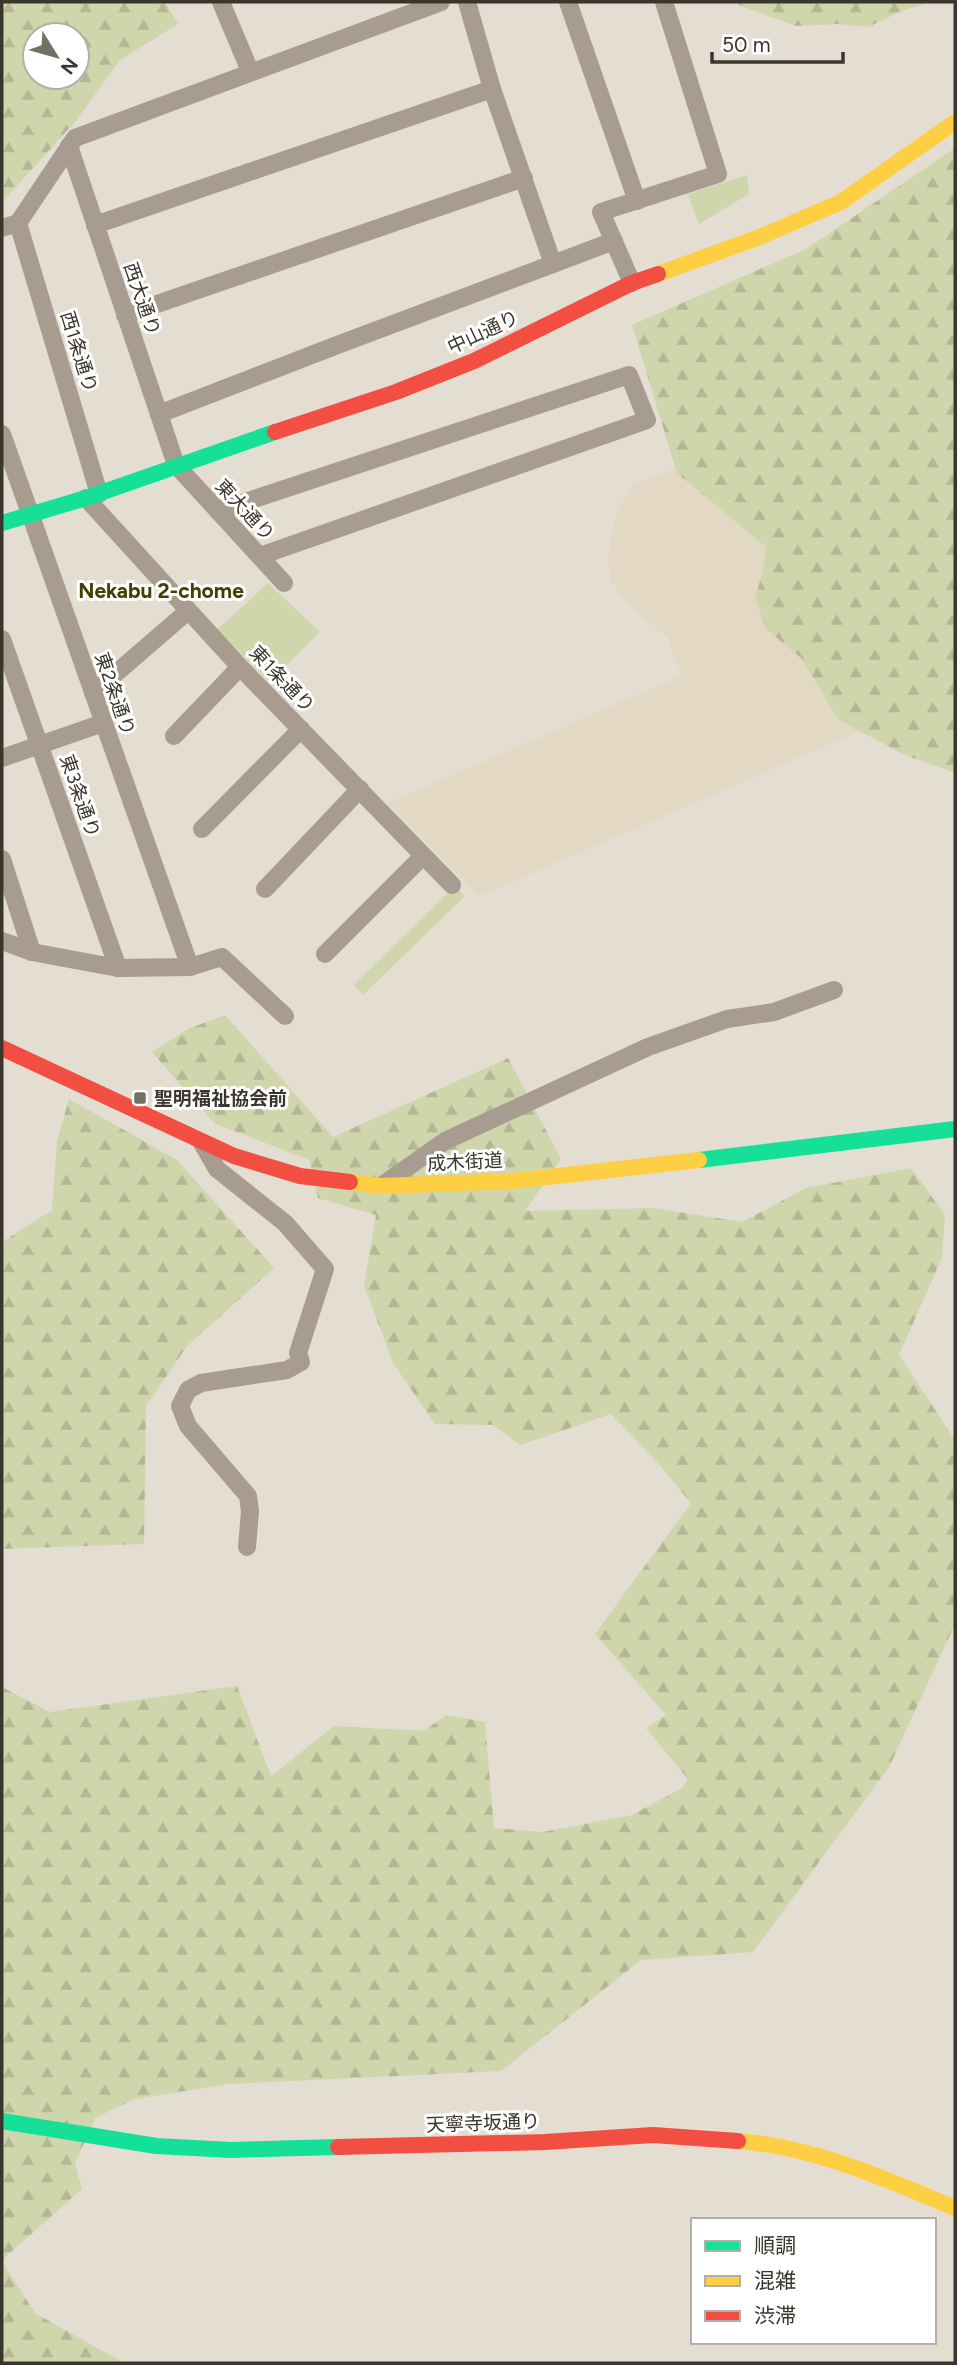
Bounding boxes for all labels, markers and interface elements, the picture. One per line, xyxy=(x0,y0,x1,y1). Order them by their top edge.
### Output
north arrow xyxy=(21,21,91,91)
scale bar xyxy=(712,21,843,65)
text: 50 m xyxy=(722,32,771,57)
text: N xyxy=(56,53,83,79)
street label: 西大通り xyxy=(119,259,165,339)
street label: 中山通り xyxy=(444,306,522,358)
street label: 西1条通り xyxy=(56,309,102,395)
street label: 東大通り xyxy=(211,474,279,546)
district label: Nekabu 2-chome xyxy=(78,578,244,603)
street label: 東1条通り xyxy=(245,641,319,717)
street label: 東2条通り xyxy=(90,649,140,739)
street label: 東3条通り xyxy=(55,751,105,841)
place label: 聖明福祉協会前 xyxy=(154,1087,287,1110)
marker: 聖明福祉協会前 xyxy=(132,1090,148,1106)
street label: 成木街道 xyxy=(426,1149,504,1175)
street label: 天寧寺坂通り xyxy=(426,2110,540,2136)
legend xyxy=(691,2218,936,2344)
text: 順調 xyxy=(754,2233,796,2258)
text: 混雑 xyxy=(754,2268,796,2293)
text: 渋滞 xyxy=(754,2303,796,2328)

